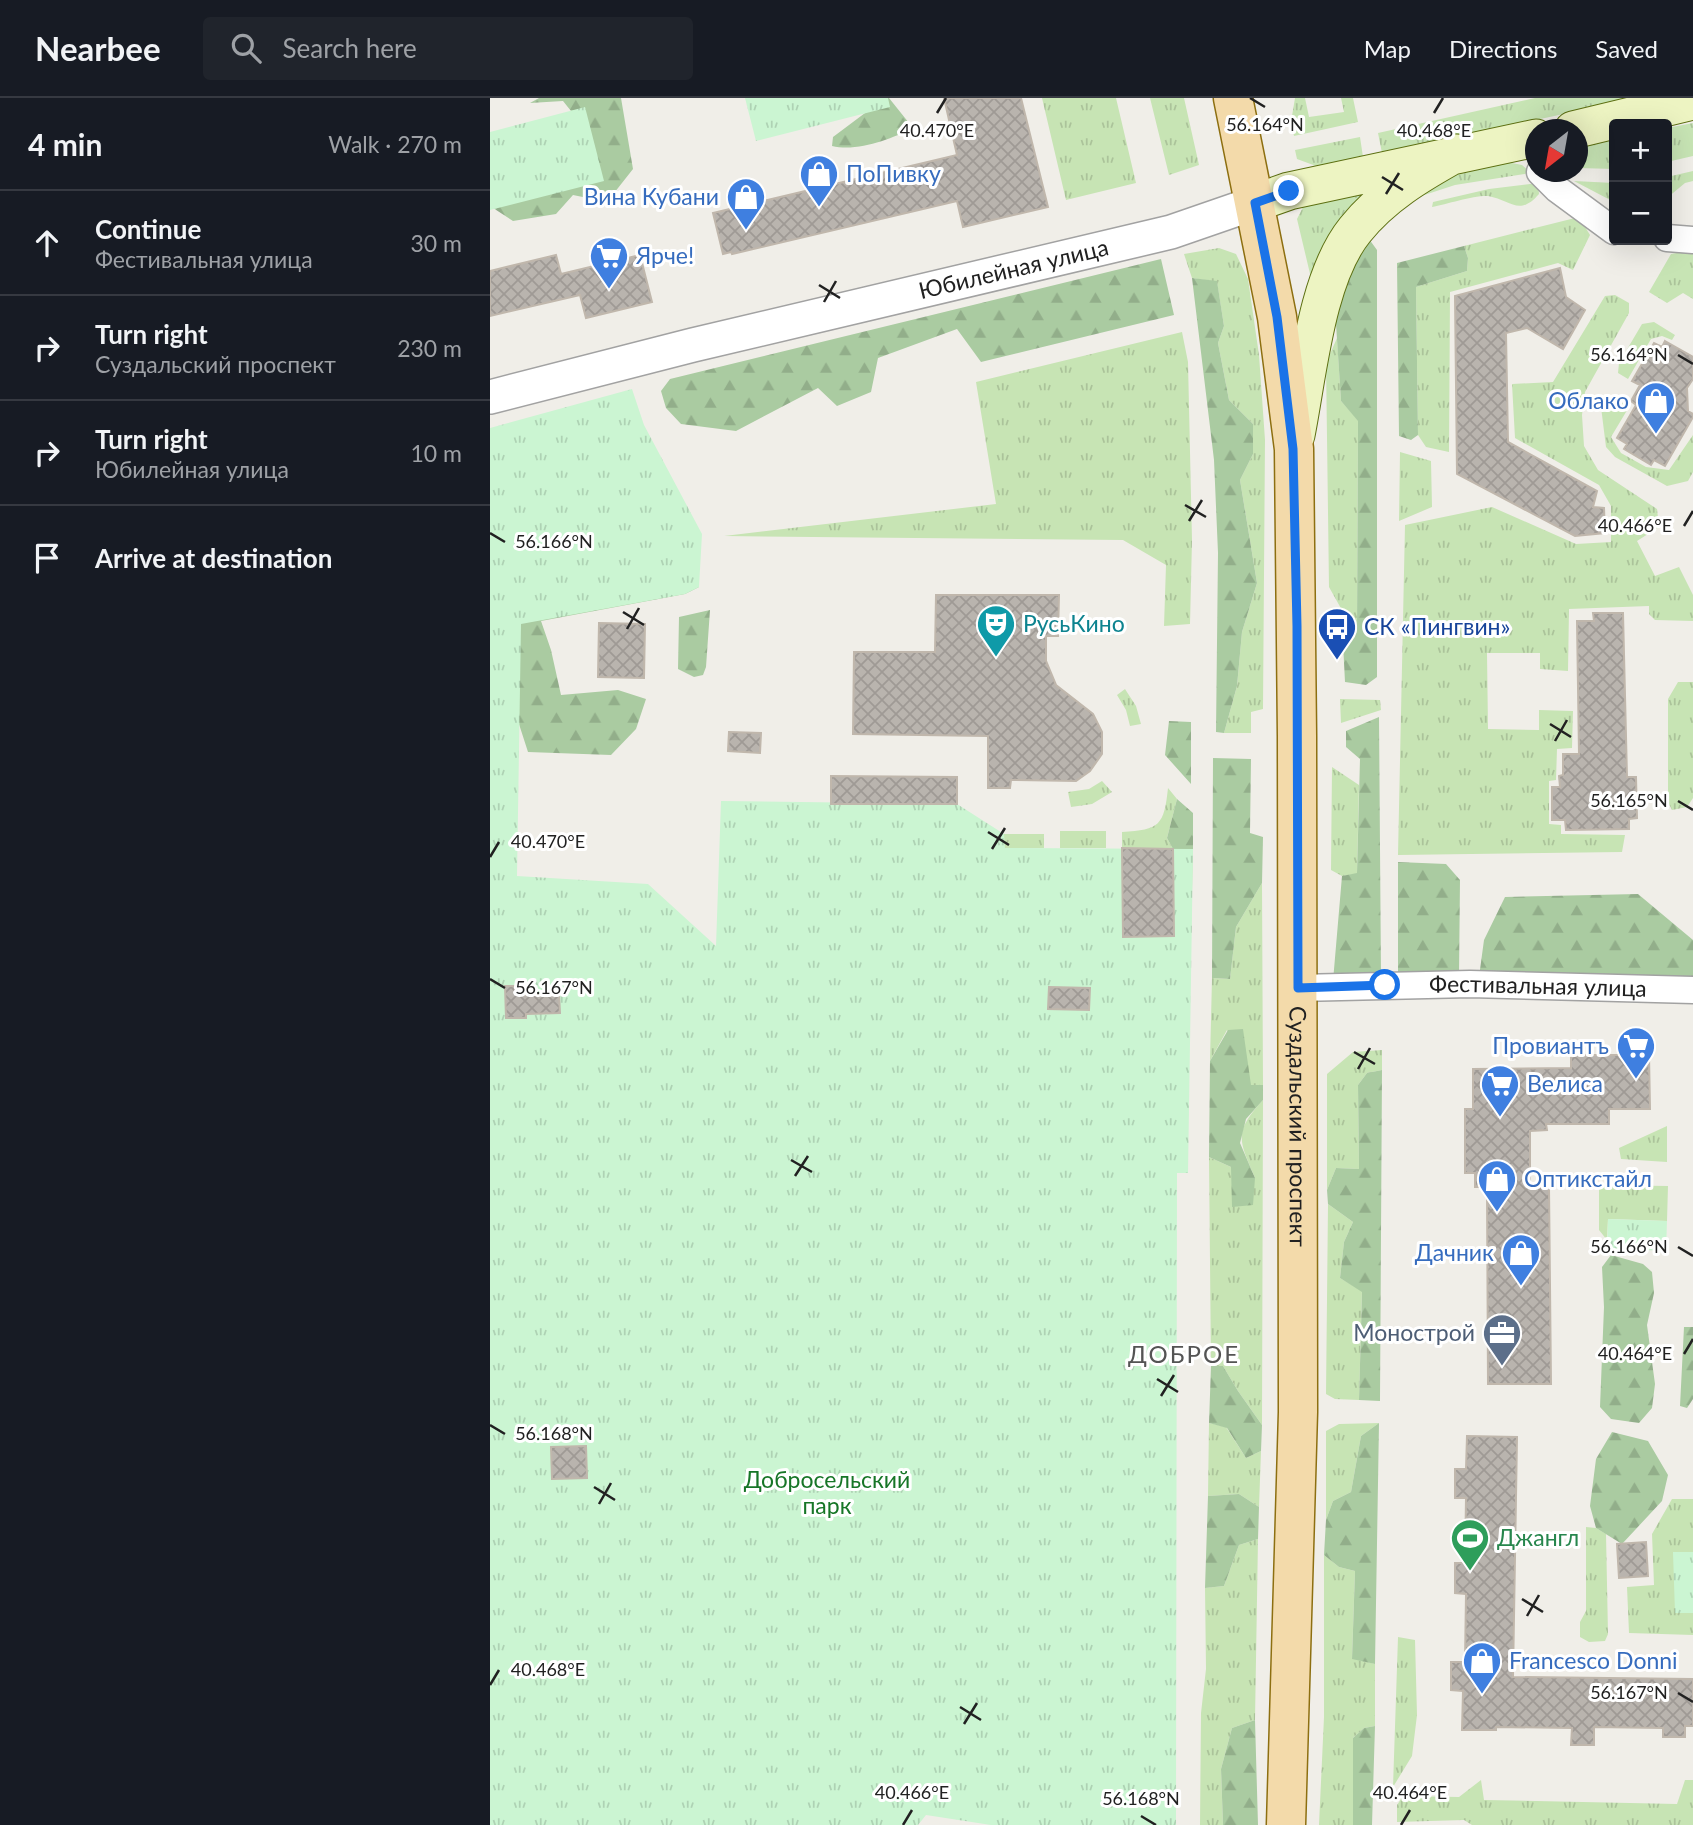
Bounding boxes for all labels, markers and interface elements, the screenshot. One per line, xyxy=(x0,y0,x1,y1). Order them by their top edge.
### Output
search box xyxy=(203,17,693,80)
text: Nearbee xyxy=(35,28,161,68)
icon: search xyxy=(227,29,265,67)
text: Search here xyxy=(283,32,417,64)
text: Map xyxy=(1364,34,1411,63)
text: Directions xyxy=(1449,34,1557,63)
text: Saved xyxy=(1595,34,1658,63)
text: 56.164°N xyxy=(1226,113,1304,135)
text: 40.470°E xyxy=(900,119,974,141)
text: 40.468°E xyxy=(1397,119,1471,141)
north arrow xyxy=(1525,119,1588,182)
map controls xyxy=(1609,119,1672,245)
button: + xyxy=(1609,119,1672,182)
text: 4 min xyxy=(28,126,102,162)
text: Walk · 270 m xyxy=(328,130,462,158)
shop icon: ПоПивку xyxy=(798,153,840,208)
place label: ПоПивку xyxy=(846,159,941,187)
route end xyxy=(1273,175,1304,206)
shop icon: Вина Кубани xyxy=(725,176,767,231)
place label: Вина Кубани xyxy=(584,182,719,210)
button: − xyxy=(1609,182,1672,245)
text: Continue xyxy=(95,213,201,245)
icon: ahead xyxy=(28,224,66,262)
text: 30 m xyxy=(411,229,462,257)
street label: Юбилейная улица xyxy=(916,232,1111,304)
supermarket icon: Ярче! xyxy=(588,235,630,290)
place label: Ярче! xyxy=(635,241,694,269)
text: Фестивальная улица xyxy=(95,245,313,273)
text: Turn right xyxy=(95,318,208,350)
icon: right xyxy=(28,329,66,367)
text: 230 m xyxy=(397,334,462,362)
text: 56.164°N xyxy=(1590,343,1668,365)
text: Суздальский проспект xyxy=(95,350,336,378)
shop icon: Облако xyxy=(1635,380,1677,435)
place label: Облако xyxy=(1548,386,1629,414)
text: Turn right xyxy=(95,423,208,455)
icon: right xyxy=(28,434,66,472)
text: 10 m xyxy=(411,439,462,467)
text: Юбилейная улица xyxy=(95,455,289,483)
text: 40.466°E xyxy=(1598,514,1672,536)
text: 56.166°N xyxy=(515,530,593,552)
icon: arrive xyxy=(28,539,66,577)
text: Arrive at destination xyxy=(95,542,332,574)
theatre icon: РусьКино xyxy=(975,603,1017,658)
bus stop icon: СК «Пингвин» xyxy=(1316,606,1358,661)
place label: РусьКино xyxy=(1023,609,1125,637)
place label: СК «Пингвин» xyxy=(1364,612,1510,640)
text: 56.165°N xyxy=(1590,789,1668,811)
text: 40.470°E xyxy=(511,830,585,852)
route start xyxy=(1369,969,1400,1000)
street label: Фестивальная улица xyxy=(1429,969,1647,1002)
text: 56.167°N xyxy=(515,976,593,998)
street label: Суздальский проспект xyxy=(1284,1006,1313,1247)
supermarket icon: Провиантъ xyxy=(1615,1025,1657,1080)
place label: Провиантъ xyxy=(1492,1031,1609,1059)
supermarket icon: Велиса xyxy=(1479,1063,1521,1118)
place label: Велиса xyxy=(1527,1069,1603,1097)
shop icon: Оптикстайл xyxy=(1476,1158,1518,1213)
place label: Оптикстайл xyxy=(1524,1164,1652,1192)
shop icon: Дачник xyxy=(1500,1232,1542,1287)
text: 56.166°N xyxy=(1590,1235,1668,1257)
place label: Дачник xyxy=(1415,1238,1494,1266)
office icon: Монострой xyxy=(1481,1312,1523,1367)
place label: Монострой xyxy=(1353,1318,1475,1346)
district label: ДОБРОЕ xyxy=(1128,1339,1240,1368)
text: 40.464°E xyxy=(1598,1342,1672,1364)
text: 56.168°N xyxy=(515,1422,593,1444)
park label: Добросельский парк xyxy=(744,1465,910,1519)
sports icon: Джангл xyxy=(1449,1517,1491,1572)
place label: Джангл xyxy=(1497,1523,1579,1551)
shop icon: Francesco Donni xyxy=(1461,1640,1503,1695)
place label: Francesco Donni xyxy=(1509,1646,1678,1674)
text: 40.468°E xyxy=(511,1658,585,1680)
text: 56.167°N xyxy=(1590,1681,1668,1703)
text: 40.466°E xyxy=(875,1781,949,1803)
text: 40.464°E xyxy=(1373,1781,1447,1803)
text: 56.168°N xyxy=(1102,1787,1180,1809)

